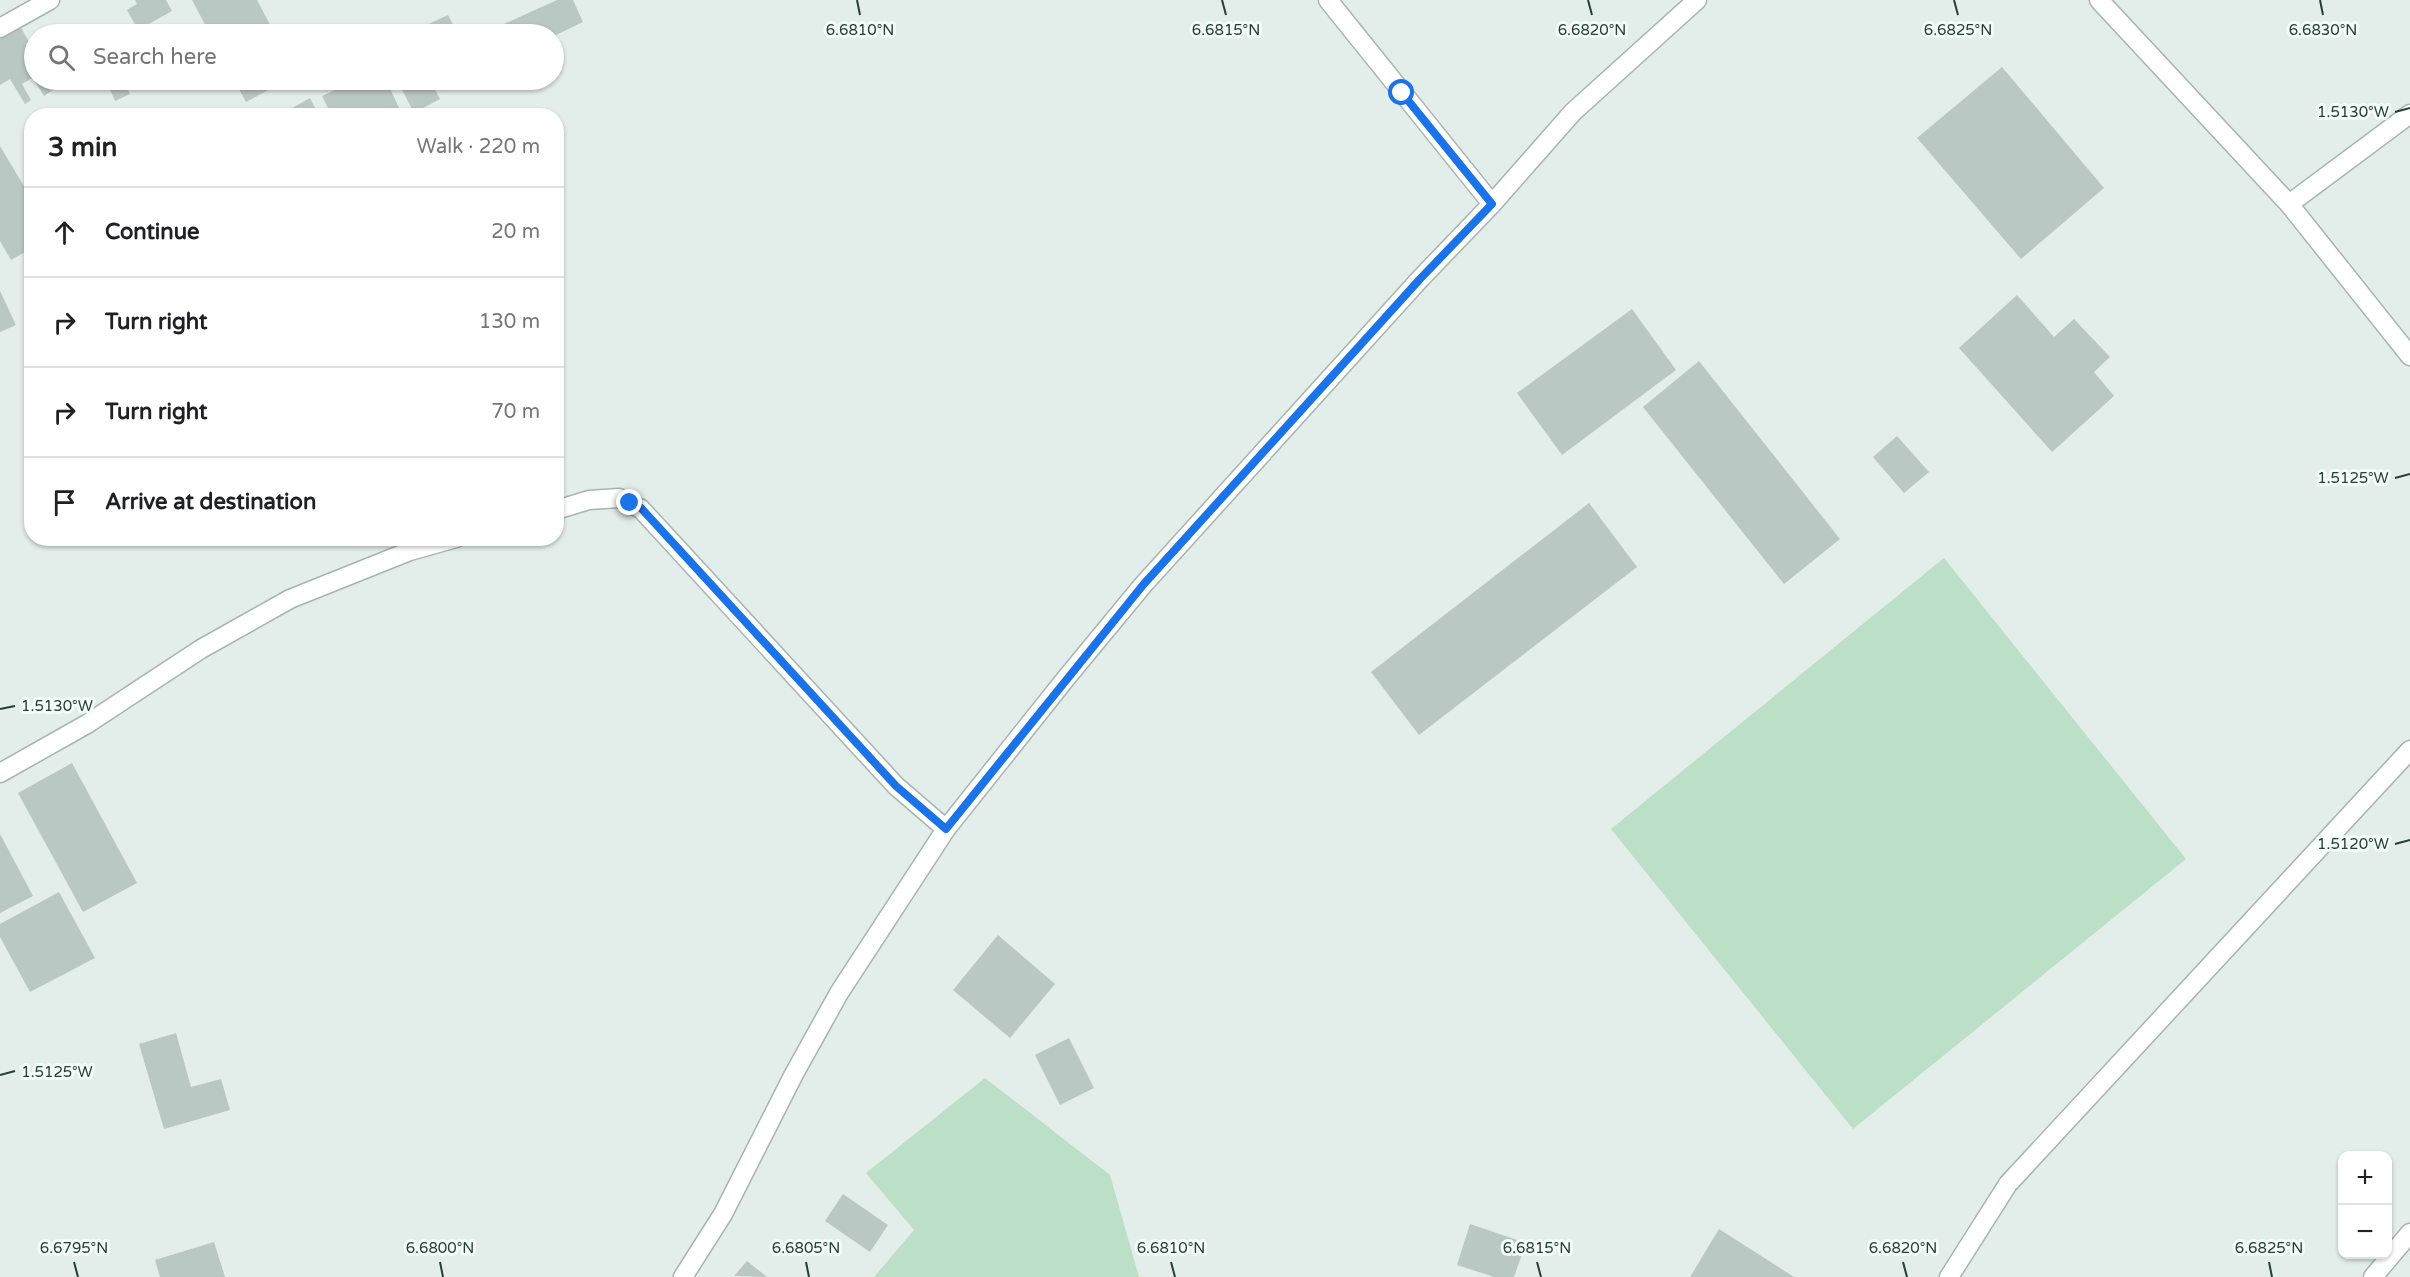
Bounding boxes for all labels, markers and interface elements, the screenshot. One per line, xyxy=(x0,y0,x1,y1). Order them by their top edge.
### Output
text: 6.6810°N xyxy=(826,21,894,39)
text: 6.6815°N xyxy=(1192,21,1260,39)
text: 6.6820°N xyxy=(1558,21,1626,39)
text: 6.6825°N xyxy=(1924,21,1992,39)
text: 6.6830°N xyxy=(2289,21,2357,39)
search box xyxy=(24,24,564,90)
icon: search xyxy=(45,41,78,74)
text: Search here xyxy=(93,44,217,70)
route start xyxy=(1388,79,1414,105)
text: 1.5130°W xyxy=(2317,103,2389,121)
text: 3 min xyxy=(48,132,117,163)
text: Walk · 220 m xyxy=(417,135,540,159)
icon: ahead xyxy=(48,216,81,249)
text: Continue xyxy=(105,219,200,245)
text: 20 m xyxy=(491,220,540,244)
icon: right xyxy=(48,306,81,339)
text: Turn right xyxy=(105,309,207,335)
text: 130 m xyxy=(479,310,540,334)
icon: right xyxy=(48,396,81,429)
text: Turn right xyxy=(105,399,207,425)
text: 70 m xyxy=(491,400,540,424)
text: 1.5125°W xyxy=(2317,469,2389,487)
icon: arrive xyxy=(48,486,81,519)
text: Arrive at destination xyxy=(105,489,316,515)
route end xyxy=(616,489,642,515)
text: 1.5130°W xyxy=(21,697,93,715)
text: 1.5120°W xyxy=(2317,835,2389,853)
text: 1.5125°W xyxy=(21,1063,93,1081)
map controls xyxy=(2338,1151,2392,1259)
button: + xyxy=(2338,1151,2392,1205)
button: − xyxy=(2338,1205,2392,1259)
text: 6.6795°N xyxy=(40,1239,108,1257)
text: 6.6800°N xyxy=(406,1239,474,1257)
text: 6.6805°N xyxy=(772,1239,840,1257)
text: 6.6810°N xyxy=(1137,1239,1205,1257)
text: 6.6815°N xyxy=(1503,1239,1571,1257)
text: 6.6820°N xyxy=(1869,1239,1937,1257)
text: 6.6825°N xyxy=(2235,1239,2303,1257)

